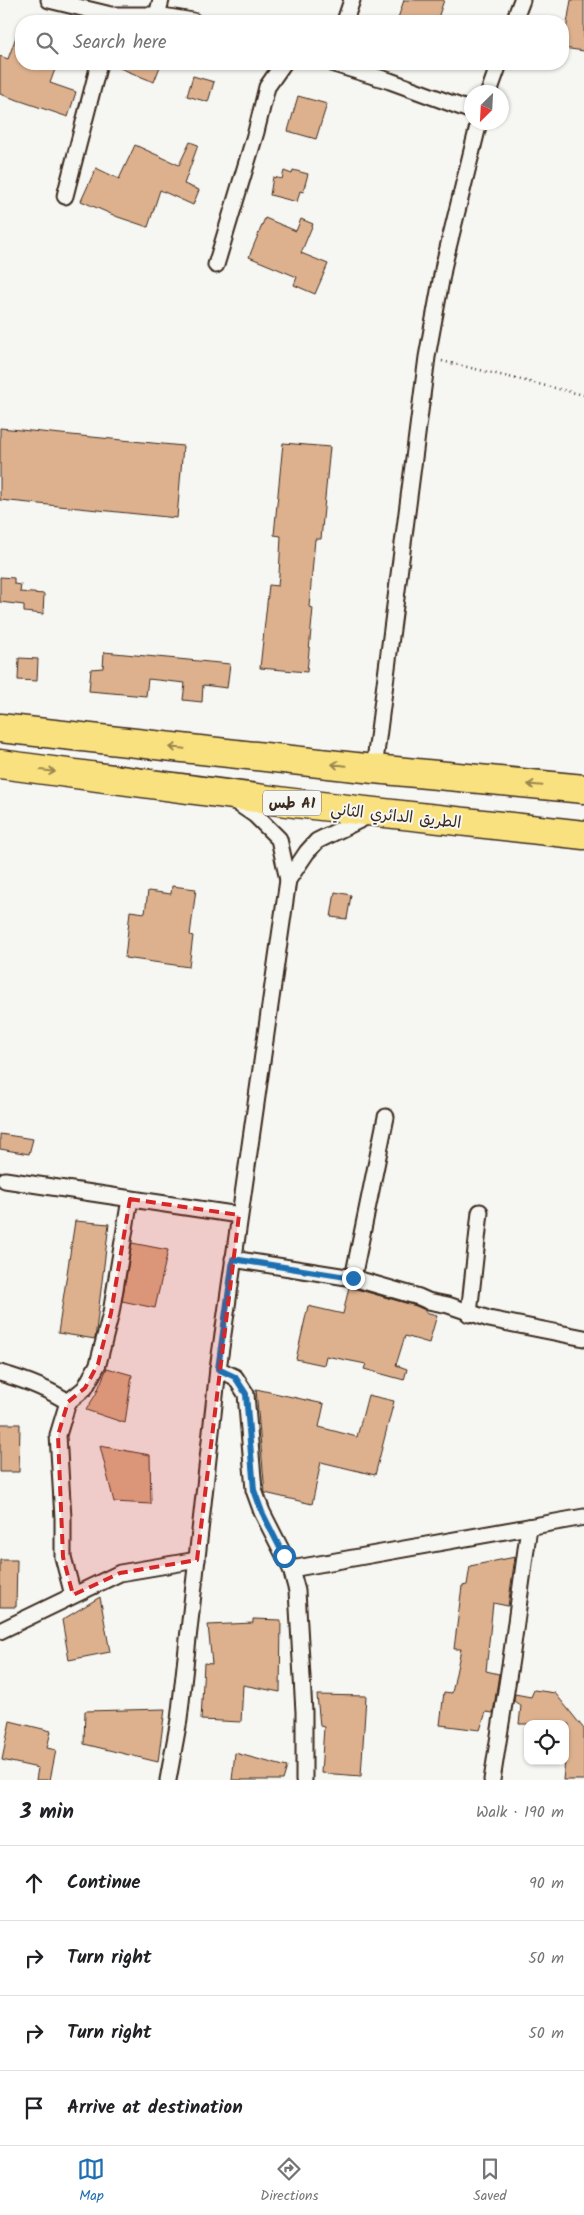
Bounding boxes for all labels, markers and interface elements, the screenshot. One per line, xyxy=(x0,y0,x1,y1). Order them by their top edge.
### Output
search box xyxy=(15,15,569,70)
text: Search here xyxy=(73,28,167,58)
icon: search xyxy=(33,29,61,57)
north arrow xyxy=(464,85,509,130)
one-way arrow xyxy=(170,743,186,753)
one-way arrow xyxy=(331,760,347,770)
one-way arrow xyxy=(40,766,56,776)
one-way arrow xyxy=(528,780,544,790)
road number: طس A1 xyxy=(263,790,321,816)
street label: الطريق الدائري الثاني xyxy=(329,797,462,837)
route end xyxy=(342,1267,365,1290)
route start xyxy=(273,1545,296,1568)
map controls xyxy=(524,1720,569,1765)
button: locate xyxy=(524,1720,569,1765)
text: 3 min xyxy=(20,1796,74,1829)
text: Walk · 190 m xyxy=(476,1800,564,1825)
text: Continue xyxy=(67,1868,140,1898)
icon: ahead xyxy=(20,1869,48,1897)
text: 90 m xyxy=(529,1871,564,1896)
text: Turn right xyxy=(67,1943,152,1973)
icon: right xyxy=(20,1944,48,1972)
text: 50 m xyxy=(528,1946,564,1971)
text: Turn right xyxy=(67,2018,152,2048)
icon: right xyxy=(20,2019,48,2047)
text: 50 m xyxy=(528,2021,564,2046)
text: Arrive at destination xyxy=(67,2093,243,2123)
icon: arrive xyxy=(20,2094,48,2122)
tab: Map xyxy=(77,2155,105,2207)
tab: Directions xyxy=(260,2155,318,2207)
tab: Saved xyxy=(473,2155,507,2207)

